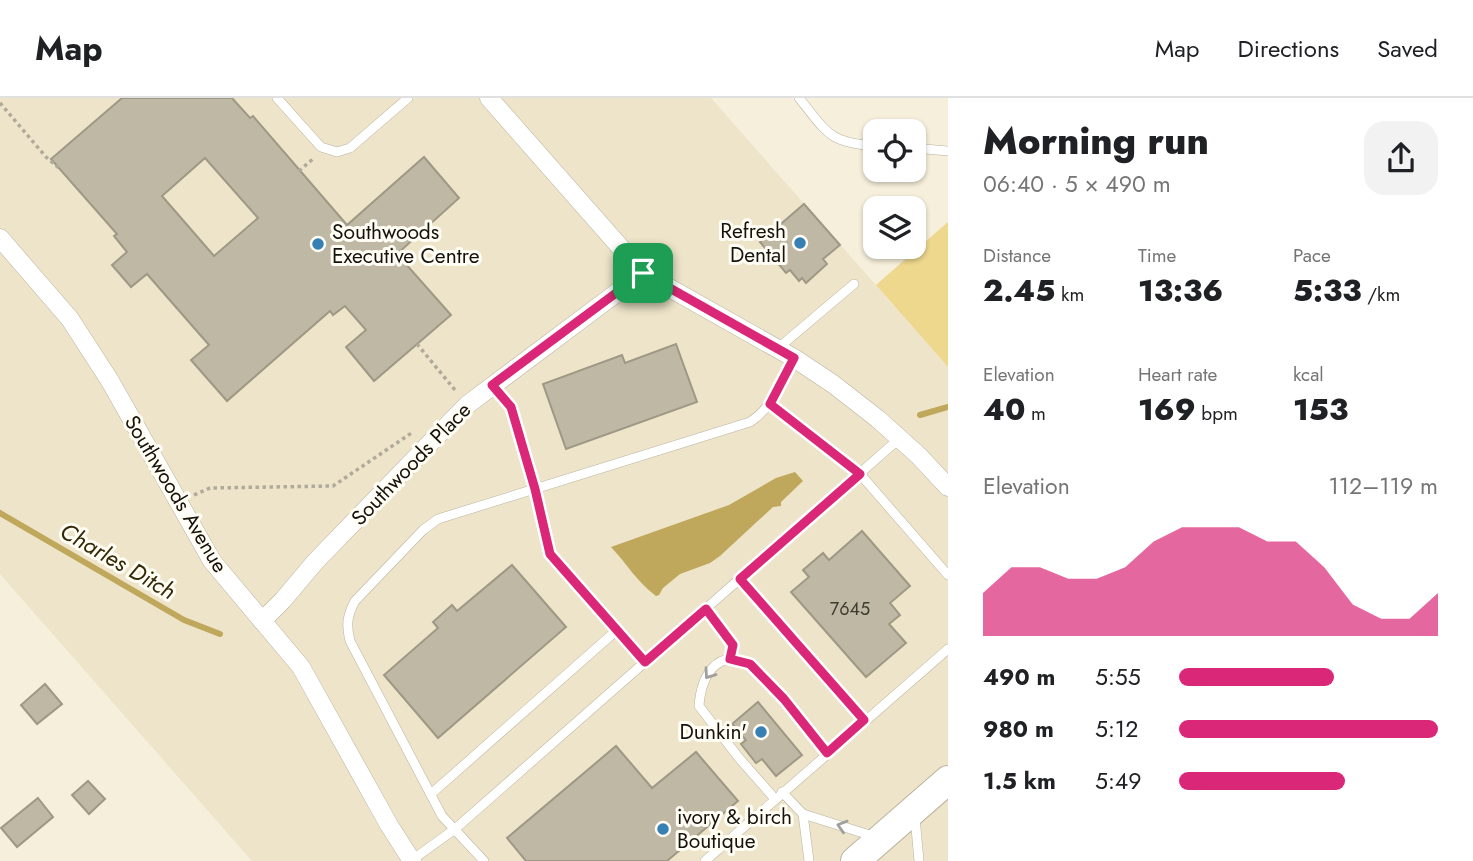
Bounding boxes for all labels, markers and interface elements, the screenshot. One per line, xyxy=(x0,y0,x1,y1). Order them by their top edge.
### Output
text: Map xyxy=(35,25,103,72)
text: Map xyxy=(1155,31,1200,66)
text: Directions xyxy=(1238,31,1339,66)
text: Saved xyxy=(1377,31,1438,66)
text: Morning run xyxy=(983,113,1209,168)
map controls xyxy=(863,119,926,259)
button: locate xyxy=(863,119,926,182)
button: share xyxy=(1364,121,1438,195)
text: 06:40 · 5 × 490 m xyxy=(983,167,1171,201)
button: layers xyxy=(863,196,926,259)
place label: Refresh Dental xyxy=(720,216,786,270)
place label: Southwoods Executive Centre xyxy=(332,217,480,271)
marker: Refresh Dental xyxy=(792,235,808,251)
marker: Southwoods Executive Centre xyxy=(310,236,326,252)
text: Distance xyxy=(983,242,1051,269)
text: Time xyxy=(1138,242,1176,269)
text: Pace xyxy=(1293,242,1331,269)
pin xyxy=(613,243,673,303)
icon: arrive xyxy=(624,254,662,292)
text: 2.45 xyxy=(983,269,1055,312)
text: 13:36 xyxy=(1138,269,1223,312)
text: 5:33 xyxy=(1293,269,1362,312)
text: km xyxy=(1055,281,1084,308)
text: /km xyxy=(1362,281,1400,308)
text: Elevation xyxy=(983,361,1055,388)
text: Heart rate xyxy=(1138,361,1217,388)
text: kcal xyxy=(1293,361,1324,388)
text: 40 xyxy=(983,388,1025,431)
text: 169 xyxy=(1138,388,1196,431)
text: 153 xyxy=(1293,388,1348,431)
street label: Southwoods Place xyxy=(344,396,478,532)
text: m xyxy=(1025,400,1046,427)
text: bpm xyxy=(1196,400,1238,427)
street label: Southwoods Avenue xyxy=(117,410,235,579)
text: Elevation xyxy=(983,469,1070,503)
text: 112–119 m xyxy=(1328,469,1438,503)
water label: Charles Ditch xyxy=(54,514,182,608)
house number: 7645 xyxy=(830,596,870,622)
text: 490 m xyxy=(983,660,1055,694)
text: 5:55 xyxy=(1095,660,1141,694)
one-way arrow xyxy=(705,666,717,679)
text: 980 m xyxy=(983,712,1054,746)
text: 5:12 xyxy=(1095,712,1138,746)
place label: Dunkin' xyxy=(680,717,747,747)
marker: Dunkin' xyxy=(753,724,769,740)
text: 1.5 km xyxy=(983,764,1056,798)
text: 5:49 xyxy=(1095,764,1142,798)
place label: ivory & birch Boutique xyxy=(677,802,792,856)
one-way arrow xyxy=(836,820,848,835)
marker: ivory & birch Boutique xyxy=(655,821,671,837)

